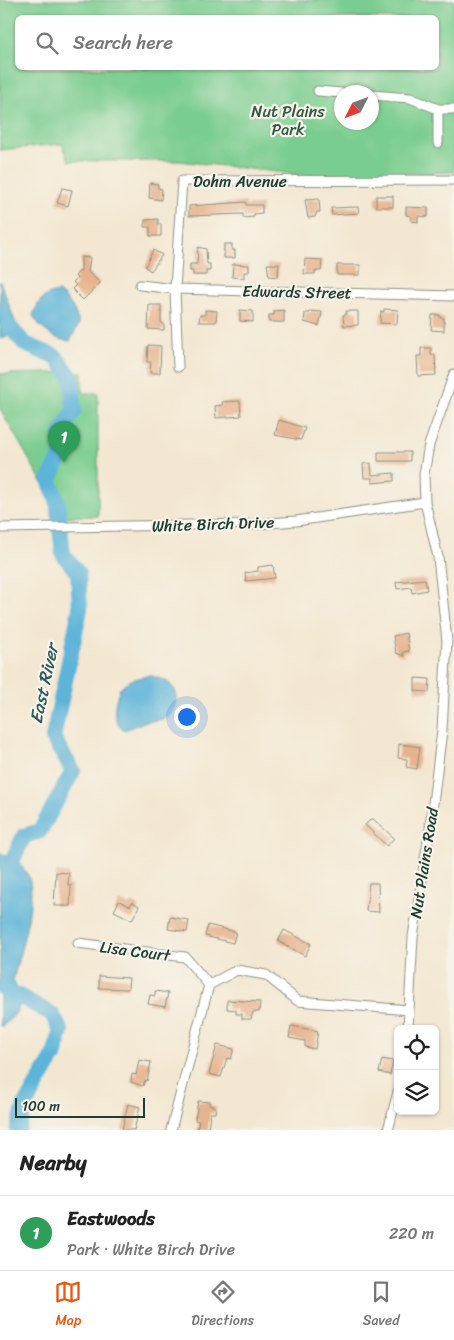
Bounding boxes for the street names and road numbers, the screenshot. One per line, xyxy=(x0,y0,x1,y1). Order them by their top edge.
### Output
street label: Dohm Avenue xyxy=(193,167,287,196)
street label: Edwards Street xyxy=(242,277,352,307)
street label: White Birch Drive xyxy=(151,507,275,541)
street label: Nut Plains Road xyxy=(401,804,447,920)
street label: Lisa Court xyxy=(98,932,172,970)

